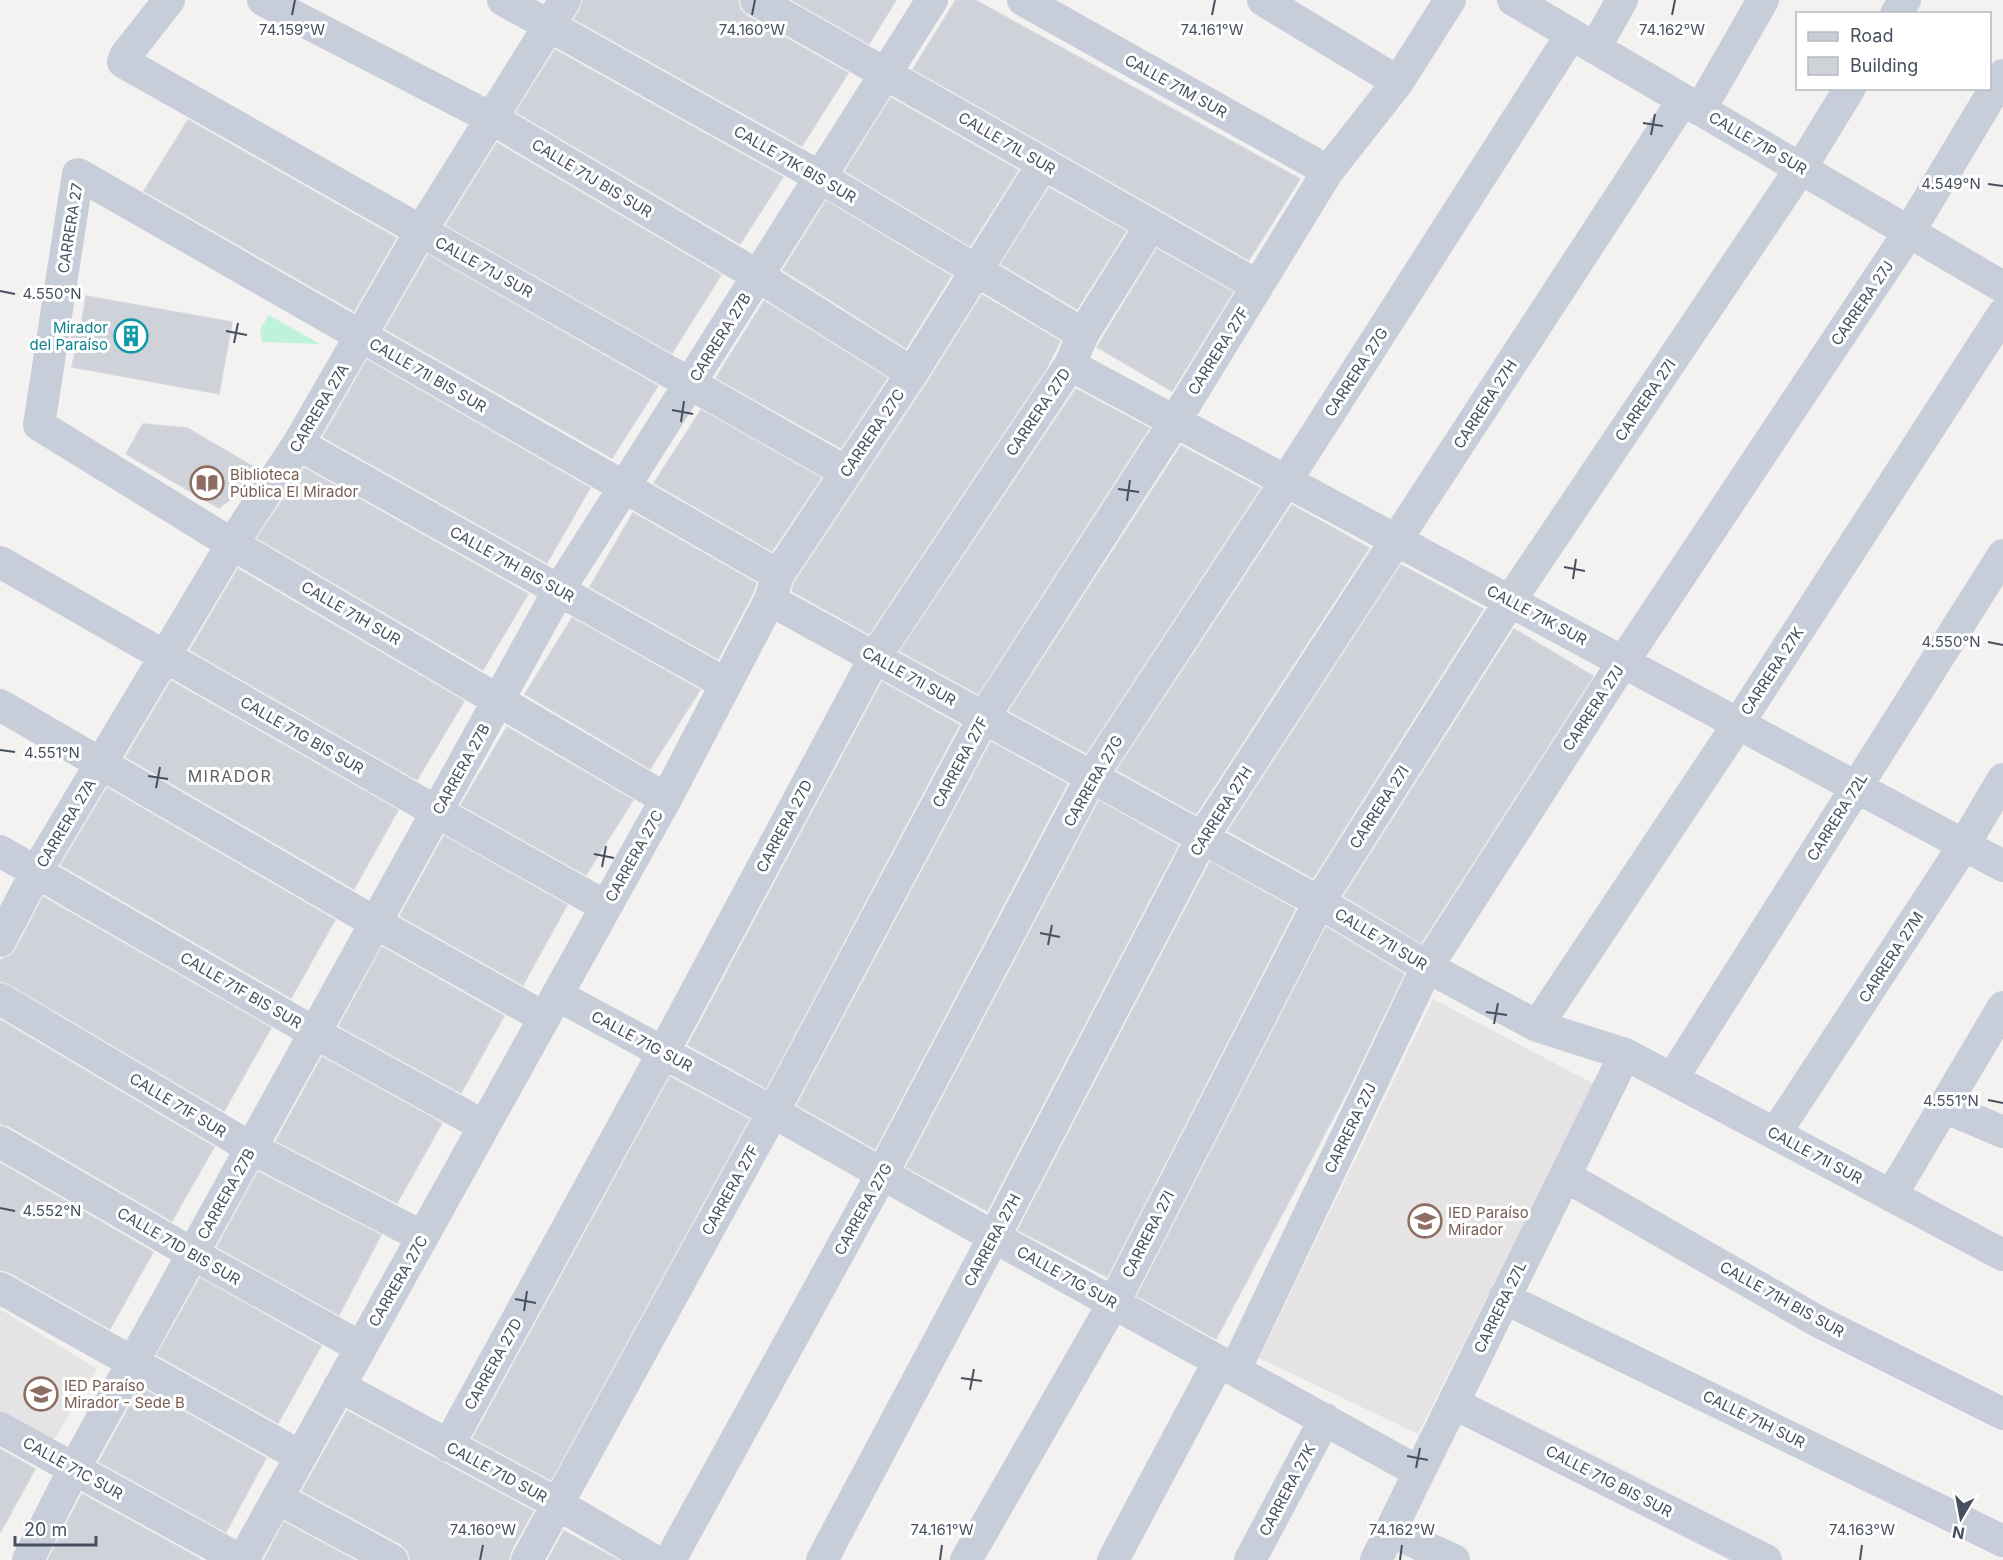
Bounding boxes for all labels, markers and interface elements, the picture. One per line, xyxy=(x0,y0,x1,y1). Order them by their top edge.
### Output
legend xyxy=(1796,12,1991,90)
text: 74.159°W xyxy=(259,20,325,39)
text: 74.160°W xyxy=(719,20,785,39)
text: 74.161°W xyxy=(1181,20,1244,39)
text: 74.162°W xyxy=(1639,20,1705,39)
text: Road xyxy=(1850,25,1893,46)
street label: CALLE 71M SUR xyxy=(1122,50,1231,122)
text: Building xyxy=(1850,55,1918,76)
street label: CALLE 71P SUR xyxy=(1706,107,1811,179)
street label: CALLE 71L SUR xyxy=(955,108,1059,179)
street label: CALLE 71K BIS SUR xyxy=(730,121,860,207)
street label: CALLE 71J BIS SUR xyxy=(529,135,656,222)
text: 4.549°N xyxy=(1921,174,1981,193)
street label: CARRERA 27 xyxy=(53,181,87,275)
street label: CALLE 71J SUR xyxy=(432,232,537,302)
street label: CARRERA 27J xyxy=(1827,257,1897,349)
text: 4.550°N xyxy=(22,284,82,303)
street label: CARRERA 27B xyxy=(685,289,755,385)
street label: CARRERA 27F xyxy=(1183,304,1253,398)
place label: Mirador del Paraíso xyxy=(30,318,108,354)
building icon: Mirador del Paraíso xyxy=(113,318,149,354)
street label: CARRERA 27G xyxy=(1320,324,1392,420)
street label: CALLE 71I BIS SUR xyxy=(366,334,490,416)
street label: CARRERA 27I xyxy=(1610,355,1680,445)
street label: CARRERA 27H xyxy=(1449,356,1521,452)
street label: CARRERA 27A xyxy=(285,360,353,456)
street label: CARRERA 27D xyxy=(1002,364,1074,460)
street label: CARRERA 27C xyxy=(836,385,908,481)
library icon: Biblioteca Pública El Mirador xyxy=(189,465,225,501)
place label: Biblioteca Pública El Mirador xyxy=(230,465,359,501)
street label: CALLE 71H BIS SUR xyxy=(446,522,578,606)
street label: CALLE 71H SUR xyxy=(298,577,404,649)
street label: CALLE 71K SUR xyxy=(1484,581,1591,649)
street label: CARRERA 27K xyxy=(1736,623,1808,719)
text: 4.550°N xyxy=(1921,632,1981,651)
street label: CALLE 71I SUR xyxy=(859,642,960,710)
street label: CARRERA 27J xyxy=(1558,662,1628,754)
street label: CALLE 71G BIS SUR xyxy=(237,692,367,778)
street label: CARRERA 27F xyxy=(928,713,992,811)
street label: CARRERA 27B xyxy=(428,720,494,818)
street label: CARRERA 27G xyxy=(1059,732,1127,830)
text: 4.551°N xyxy=(24,743,80,762)
street label: CARRERA 27I xyxy=(1345,762,1413,852)
street label: CARRERA 27H xyxy=(1186,763,1256,859)
district label: MIRADOR xyxy=(188,766,272,786)
street label: CARRERA 72L xyxy=(1803,770,1871,864)
street label: CARRERA 27A xyxy=(32,775,100,871)
street label: CARRERA 27D xyxy=(752,776,816,876)
street label: CARRERA 27C xyxy=(601,807,667,905)
street label: CALLE 71I SUR xyxy=(1331,904,1431,974)
street label: CARRERA 27M xyxy=(1855,908,1927,1006)
street label: CALLE 71F BIS SUR xyxy=(177,948,305,1033)
street label: CALLE 71G SUR xyxy=(588,1006,696,1076)
street label: CALLE 71F SUR xyxy=(126,1069,230,1141)
street label: CARRERA 27J xyxy=(1320,1080,1380,1176)
text: 4.551°N xyxy=(1923,1091,1979,1110)
street label: CALLE 71I SUR xyxy=(1764,1122,1866,1188)
street label: CARRERA 27F xyxy=(697,1142,763,1238)
street label: CARRERA 27B xyxy=(193,1145,259,1243)
street label: CARRERA 27G xyxy=(830,1160,896,1258)
street label: CARRERA 27I xyxy=(1118,1187,1178,1281)
street label: CARRERA 27H xyxy=(960,1190,1024,1290)
text: 4.552°N xyxy=(23,1201,81,1220)
street label: CALLE 71D BIS SUR xyxy=(114,1203,244,1289)
school or university icon: IED Paraíso Mirador xyxy=(1407,1203,1443,1239)
place label: IED Paraíso Mirador xyxy=(1448,1203,1529,1239)
street label: CARRERA 27C xyxy=(364,1232,432,1330)
street label: CALLE 71G SUR xyxy=(1014,1242,1121,1313)
street label: CALLE 71H BIS SUR xyxy=(1716,1257,1848,1341)
street label: CARRERA 27L xyxy=(1470,1258,1530,1356)
street label: CARRERA 27D xyxy=(460,1315,526,1413)
school or university icon: IED Paraíso Mirador - Sede B xyxy=(23,1376,59,1412)
place label: IED Paraíso Mirador - Sede B xyxy=(64,1376,185,1412)
street label: CALLE 71H SUR xyxy=(1700,1386,1809,1452)
street label: CALLE 71C SUR xyxy=(20,1433,127,1503)
street label: CALLE 71D SUR xyxy=(443,1437,551,1507)
street label: CARRERA 27K xyxy=(1255,1441,1319,1539)
street label: CALLE 71G BIS SUR xyxy=(1543,1441,1676,1521)
north arrow xyxy=(1931,1488,1991,1548)
scale bar xyxy=(15,1509,96,1547)
text: 20 m xyxy=(24,1519,67,1540)
text: 74.160°W xyxy=(450,1520,516,1539)
text: 74.161°W xyxy=(911,1520,974,1539)
text: 74.162°W xyxy=(1369,1520,1435,1539)
text: 74.163°W xyxy=(1829,1520,1895,1539)
text: N xyxy=(1951,1522,1966,1544)

